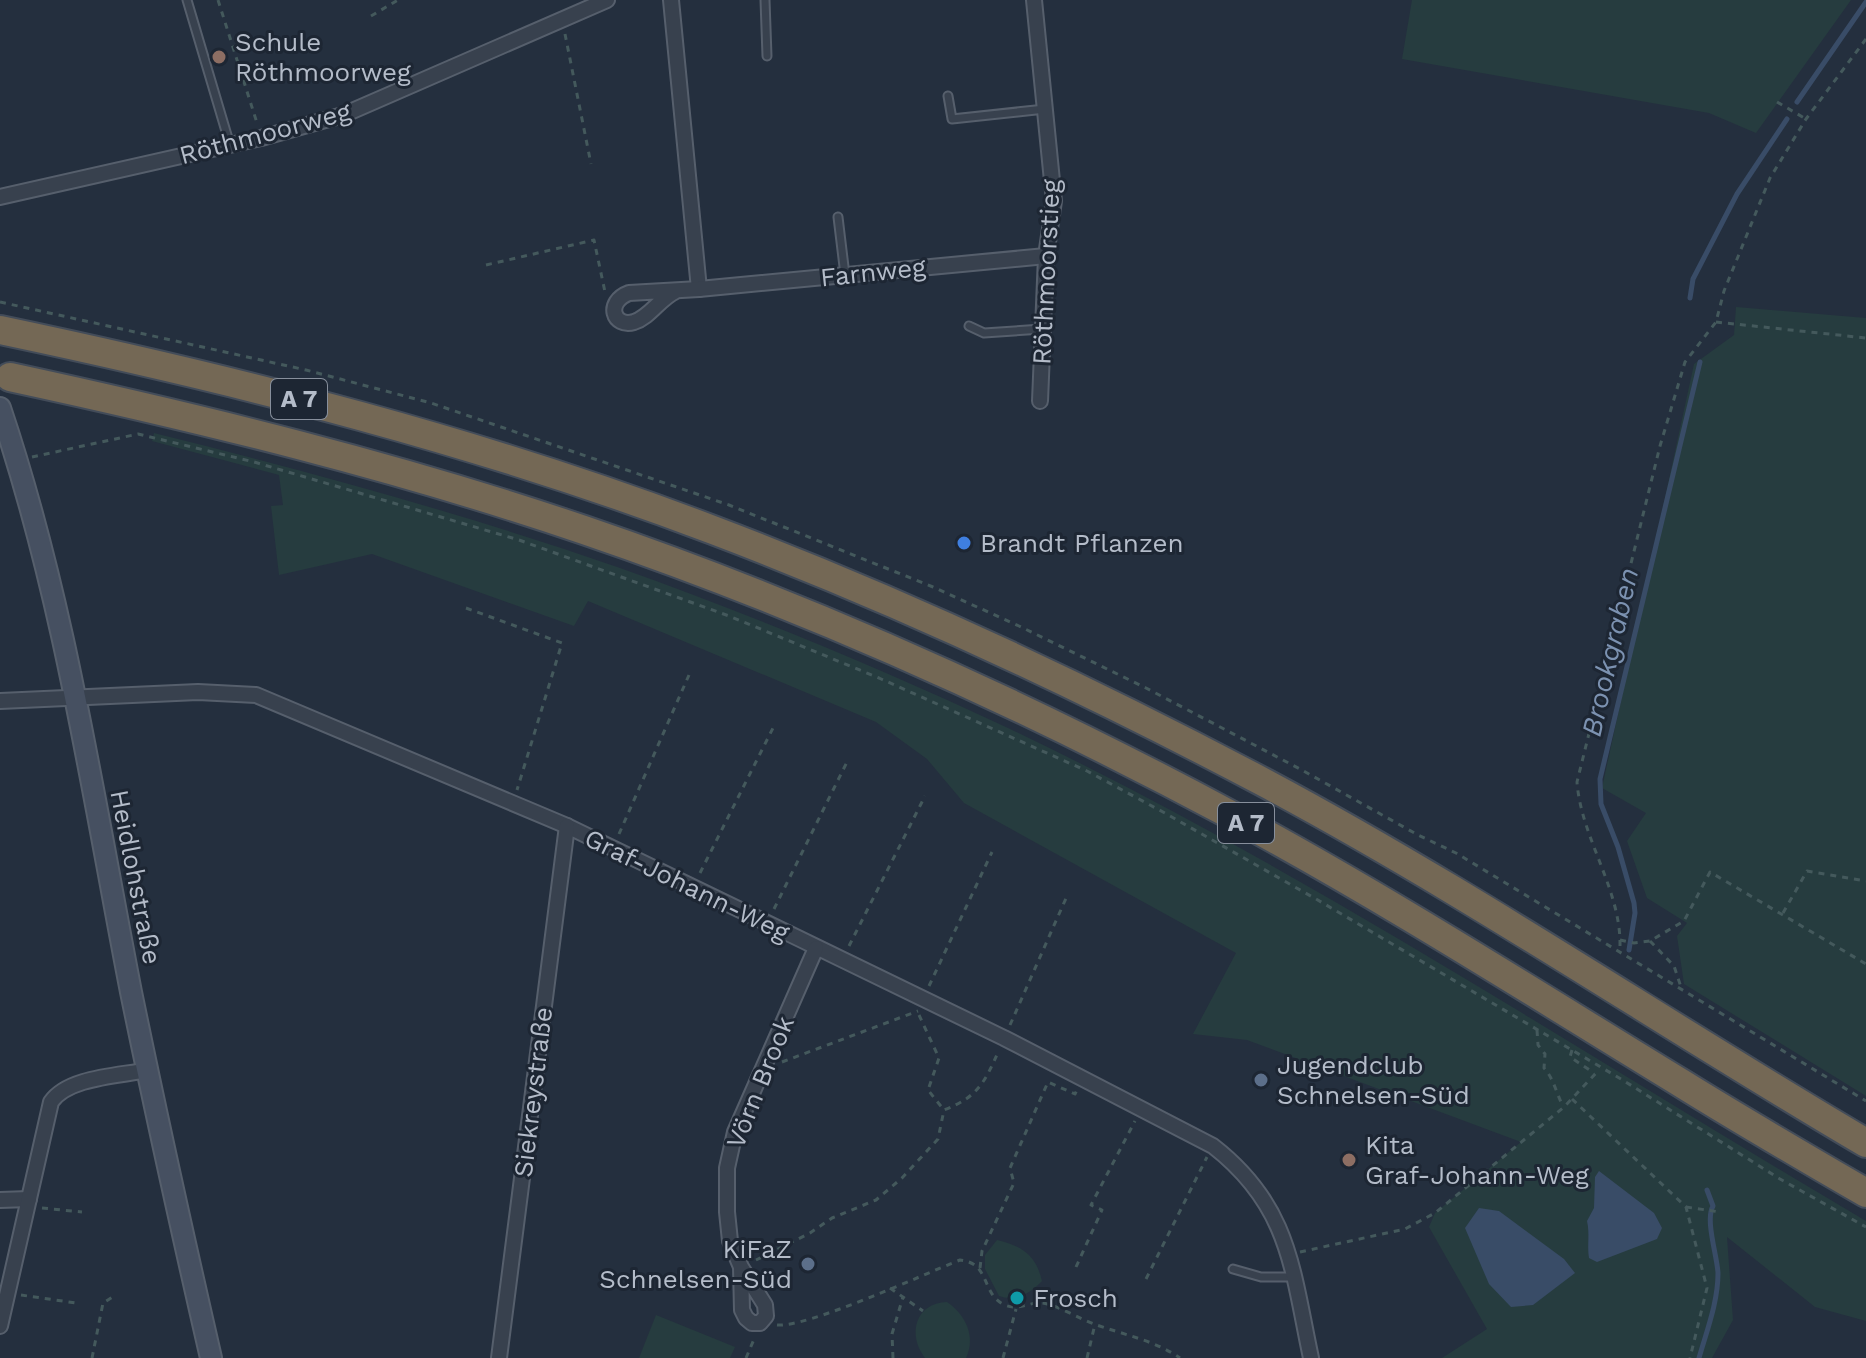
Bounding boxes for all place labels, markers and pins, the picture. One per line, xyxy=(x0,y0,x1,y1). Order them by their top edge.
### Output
place label: Schule Röthmoorweg xyxy=(235,27,411,87)
marker: Schule Röthmoorweg xyxy=(210,48,228,66)
place label: Brandt Pflanzen xyxy=(980,528,1184,558)
marker: Brandt Pflanzen xyxy=(955,534,973,552)
place label: Jugendclub Schnelsen-Süd xyxy=(1277,1050,1470,1110)
marker: Jugendclub Schnelsen-Süd xyxy=(1252,1071,1270,1089)
place label: Kita Graf-Johann-Weg xyxy=(1365,1130,1589,1190)
marker: Kita Graf-Johann-Weg xyxy=(1340,1151,1358,1169)
place label: KiFaZ Schnelsen-Süd xyxy=(599,1234,792,1294)
marker: KiFaZ Schnelsen-Süd xyxy=(799,1255,817,1273)
place label: Frosch xyxy=(1033,1283,1118,1313)
marker: Frosch xyxy=(1008,1289,1026,1307)

